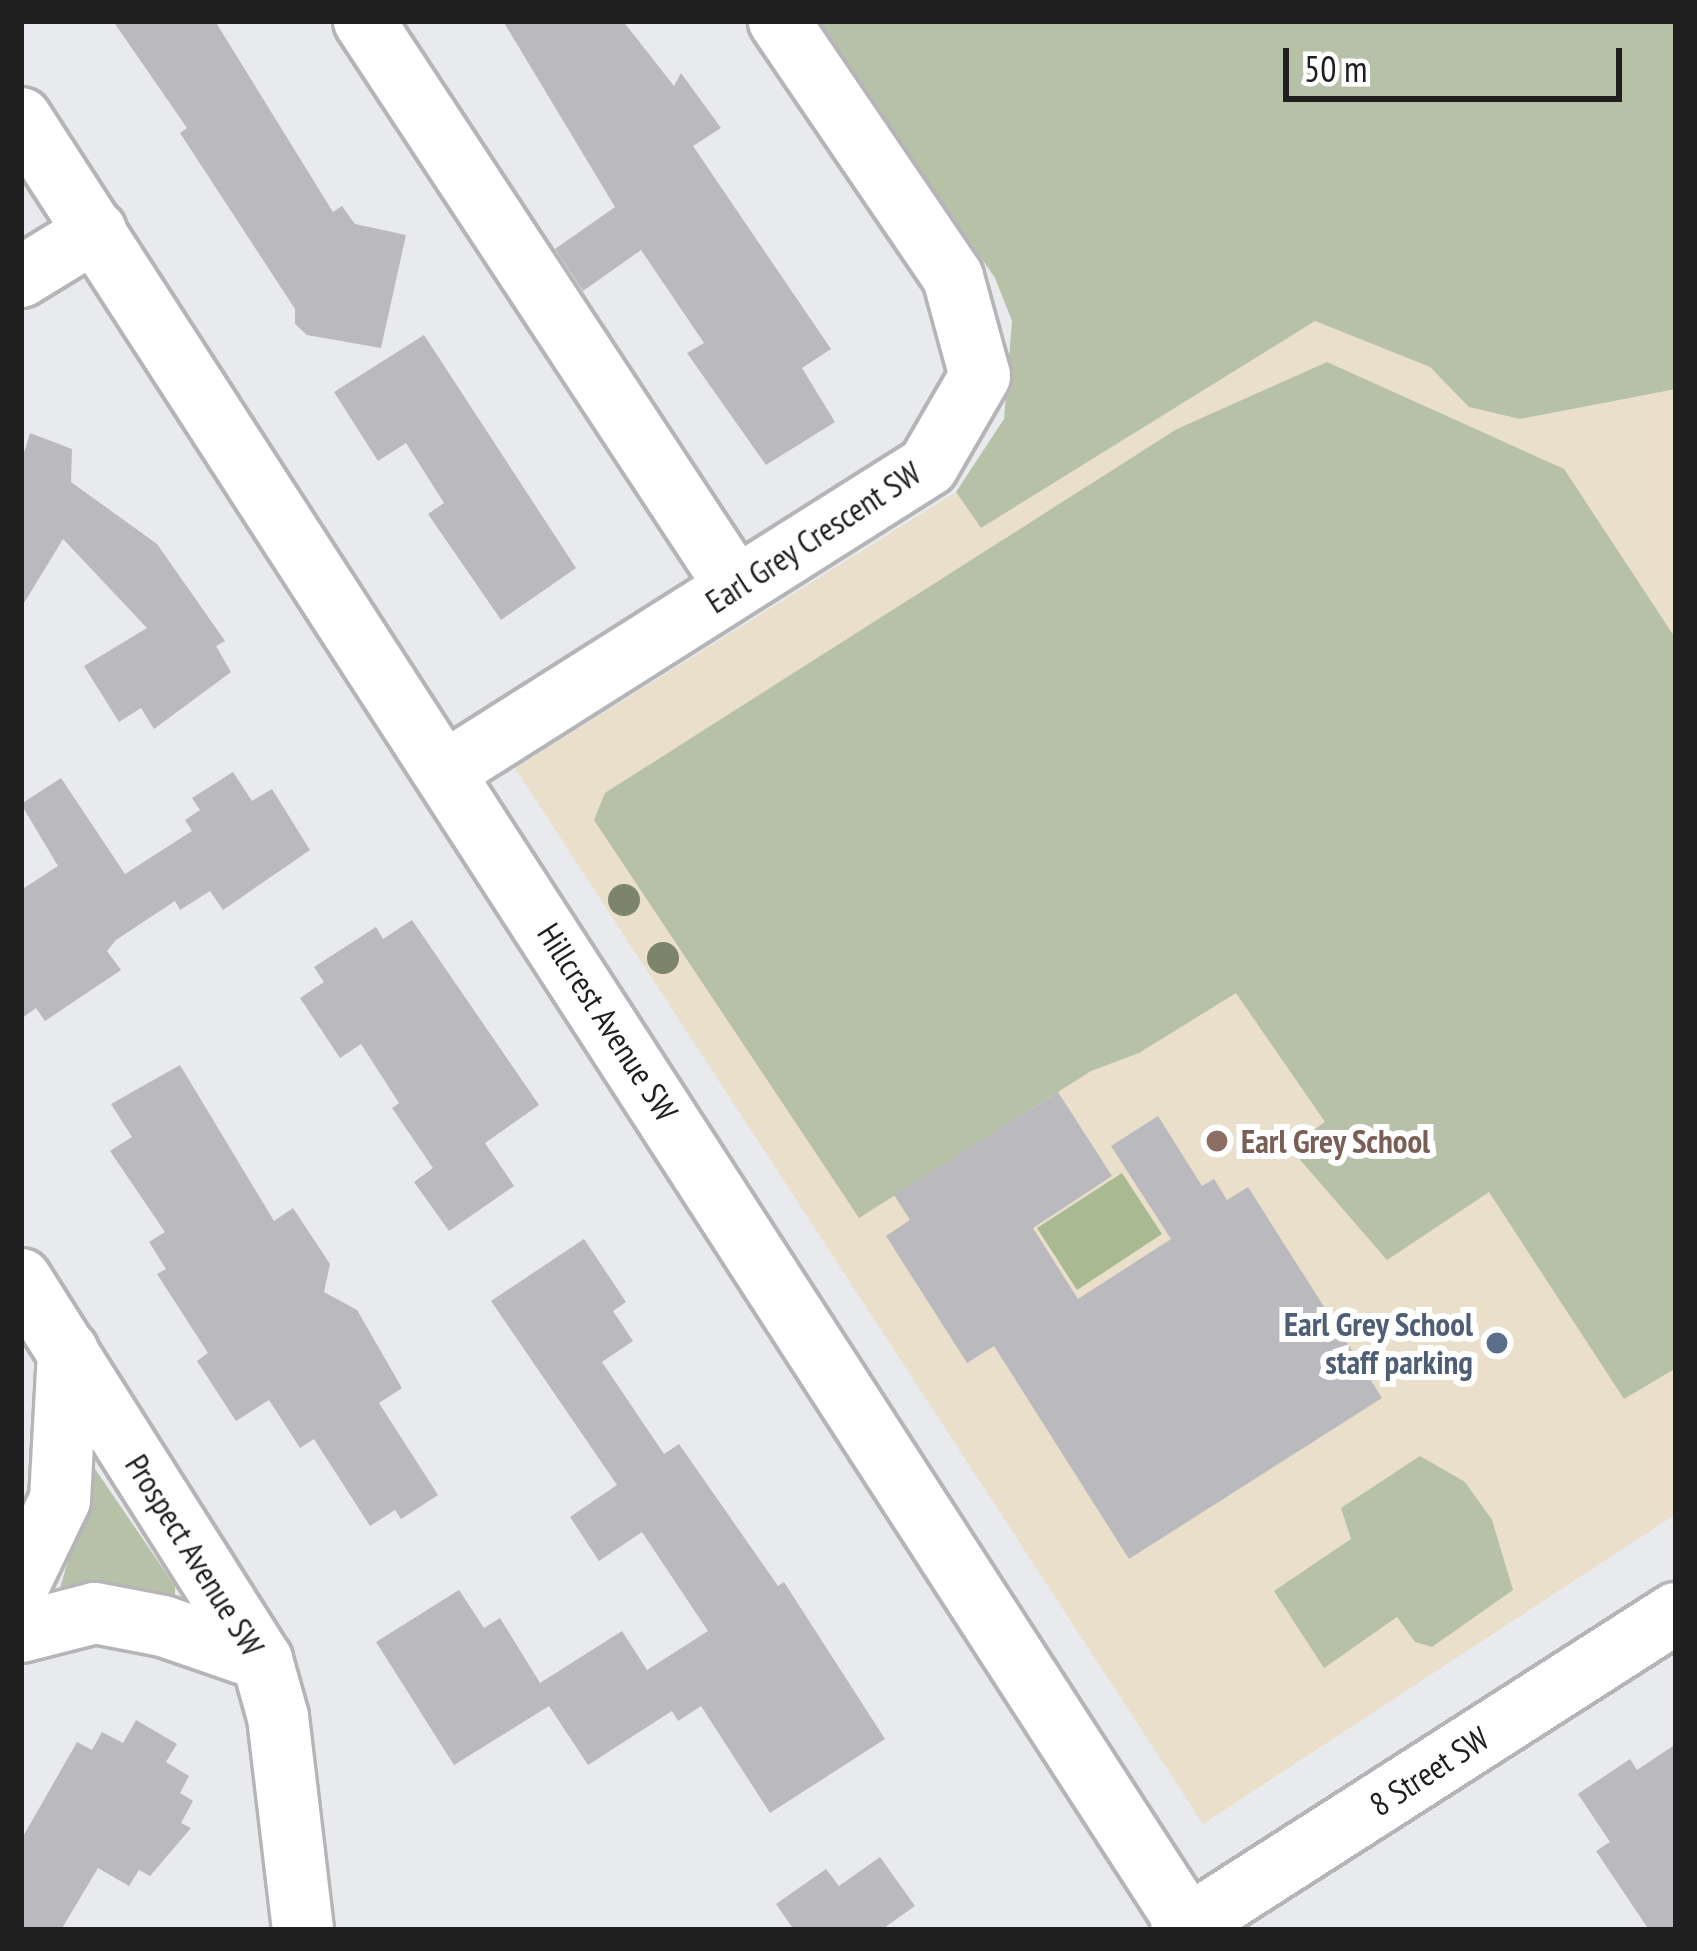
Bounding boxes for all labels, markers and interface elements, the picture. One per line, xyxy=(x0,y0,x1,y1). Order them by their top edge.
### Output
scale bar xyxy=(1289,24,1628,98)
text: 50 m xyxy=(1304,45,1367,92)
street label: Earl Grey Crescent SW xyxy=(698,453,928,621)
street label: Hillcrest Avenue SW xyxy=(529,915,687,1129)
place label: Earl Grey School xyxy=(1241,1121,1432,1161)
marker: Earl Grey School xyxy=(1204,1128,1230,1154)
place label: Earl Grey School staff parking xyxy=(1282,1304,1473,1382)
marker: Earl Grey School staff parking xyxy=(1484,1330,1510,1356)
street label: Prospect Avenue SW xyxy=(117,1447,273,1663)
street label: 8 Street SW xyxy=(1362,1718,1496,1824)

